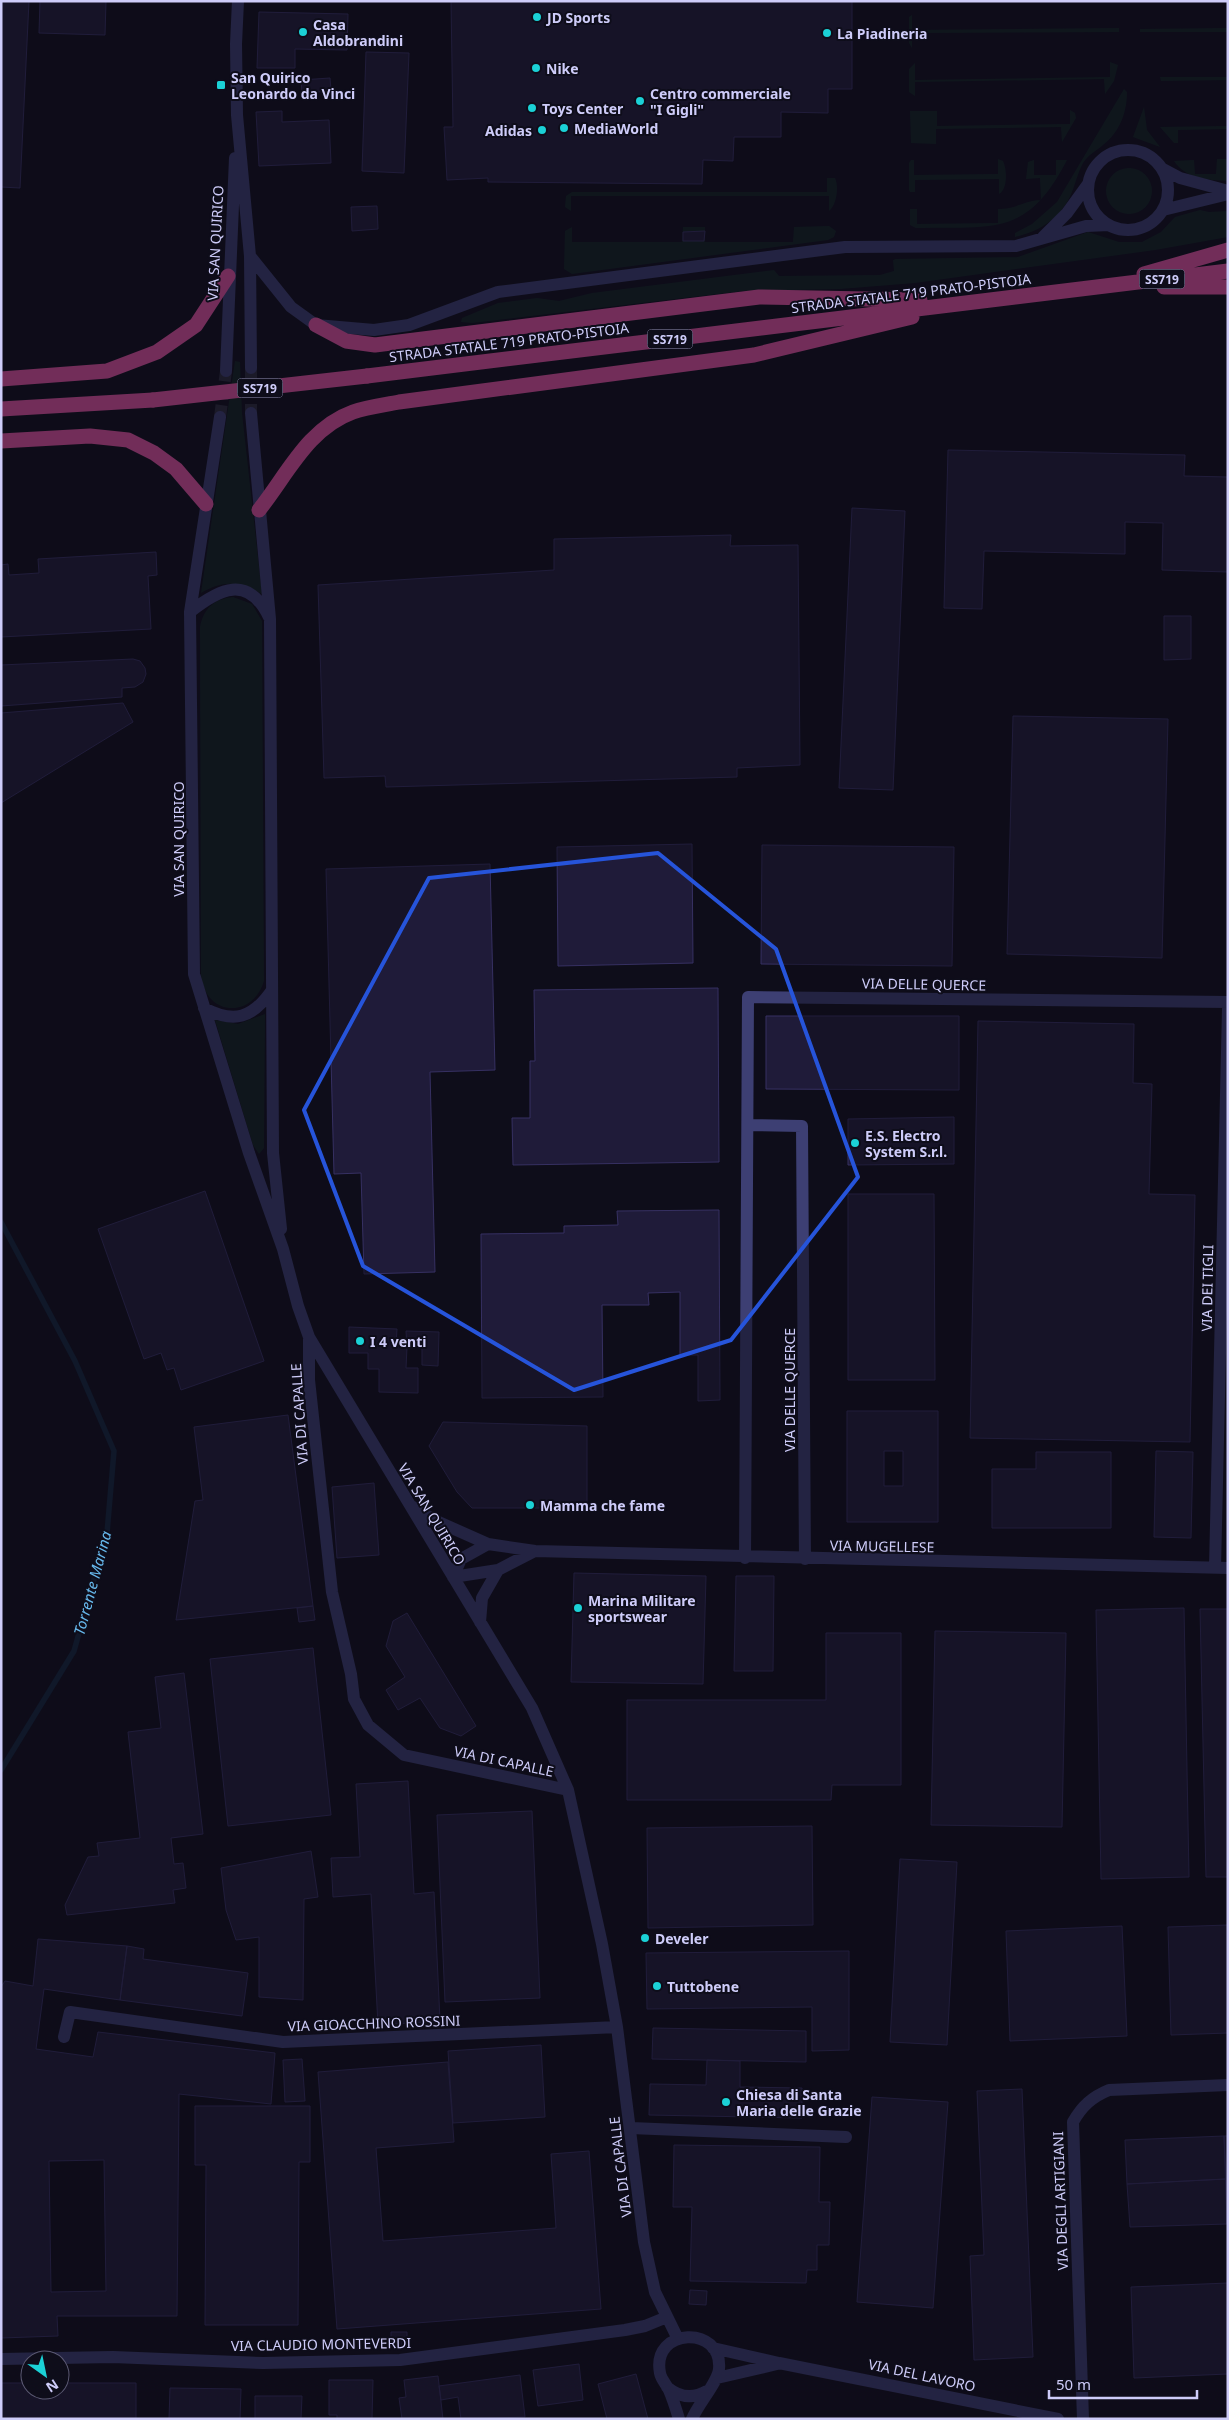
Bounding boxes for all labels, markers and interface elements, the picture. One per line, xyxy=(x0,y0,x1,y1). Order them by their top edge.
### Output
place label: JD Sports xyxy=(545,8,610,27)
marker: JD Sports xyxy=(531,11,543,23)
place label: Casa Aldobrandini xyxy=(313,15,403,50)
place label: La Piadineria xyxy=(837,24,927,43)
marker: Casa Aldobrandini xyxy=(297,26,309,38)
marker: La Piadineria xyxy=(821,27,833,39)
place label: Nike xyxy=(546,59,579,78)
marker: Nike xyxy=(530,62,542,74)
place label: San Quirico Leonardo da Vinci xyxy=(231,68,355,103)
marker: San Quirico Leonardo da Vinci xyxy=(215,79,227,91)
place label: Centro commerciale "I Gigli" xyxy=(650,84,791,119)
marker: Centro commerciale "I Gigli" xyxy=(634,95,646,107)
place label: Toys Center xyxy=(542,99,624,118)
marker: Toys Center xyxy=(526,102,538,114)
place label: MediaWorld xyxy=(574,119,658,138)
place label: Adidas xyxy=(485,121,532,140)
marker: MediaWorld xyxy=(558,122,570,134)
marker: Adidas xyxy=(536,124,548,136)
street label: VIA SAN QUIRICO xyxy=(202,185,228,301)
street label: STRADA STATALE 719 PRATO-PISTOIA xyxy=(790,269,1032,317)
road number: SS719 xyxy=(1140,270,1184,288)
street label: STRADA STATALE 719 PRATO-PISTOIA xyxy=(388,318,630,366)
road number: SS719 xyxy=(648,329,692,348)
road number: SS719 xyxy=(238,378,282,398)
street label: VIA SAN QUIRICO xyxy=(169,781,188,897)
street label: VIA DELLE QUERCE xyxy=(862,973,986,995)
place label: E.S. Electro System S.r.l. xyxy=(865,1126,947,1161)
marker: E.S. Electro System S.r.l. xyxy=(849,1137,861,1149)
street label: VIA DEI TIGLI xyxy=(1197,1244,1217,1332)
street label: VIA DELLE QUERCE xyxy=(780,1328,799,1452)
place label: I 4 venti xyxy=(370,1332,426,1351)
marker: I 4 venti xyxy=(354,1335,366,1347)
street label: VIA DI CAPALLE xyxy=(286,1363,312,1465)
street label: VIA SAN QUIRICO xyxy=(394,1460,470,1568)
place label: Mamma che fame xyxy=(540,1496,665,1515)
marker: Mamma che fame xyxy=(524,1499,536,1511)
water label: Torrente Marina xyxy=(68,1528,116,1637)
street label: VIA MUGELLESE xyxy=(830,1536,934,1556)
place label: Marina Militare sportswear xyxy=(588,1591,696,1626)
marker: Marina Militare sportswear xyxy=(572,1602,584,1614)
street label: VIA DI CAPALLE xyxy=(452,1741,556,1781)
place label: Develer xyxy=(655,1929,709,1948)
marker: Develer xyxy=(639,1932,651,1944)
place label: Tuttobene xyxy=(667,1977,739,1996)
marker: Tuttobene xyxy=(651,1980,663,1992)
street label: VIA GIOACCHINO ROSSINI xyxy=(287,2010,461,2036)
place label: Chiesa di Santa Maria delle Grazie xyxy=(736,2085,862,2120)
marker: Chiesa di Santa Maria delle Grazie xyxy=(720,2096,732,2108)
street label: VIA DI CAPALLE xyxy=(604,2116,636,2218)
street label: VIA DEGLI ARTIGIANI xyxy=(1048,2131,1072,2271)
street label: VIA CLAUDIO MONTEVERDI xyxy=(231,2333,412,2355)
north arrow xyxy=(20,2350,70,2400)
street label: VIA DEL LAVORO xyxy=(867,2354,977,2396)
scale bar xyxy=(1049,2368,1196,2400)
text: 50 m xyxy=(1056,2374,1091,2394)
text: N xyxy=(42,2375,62,2397)

